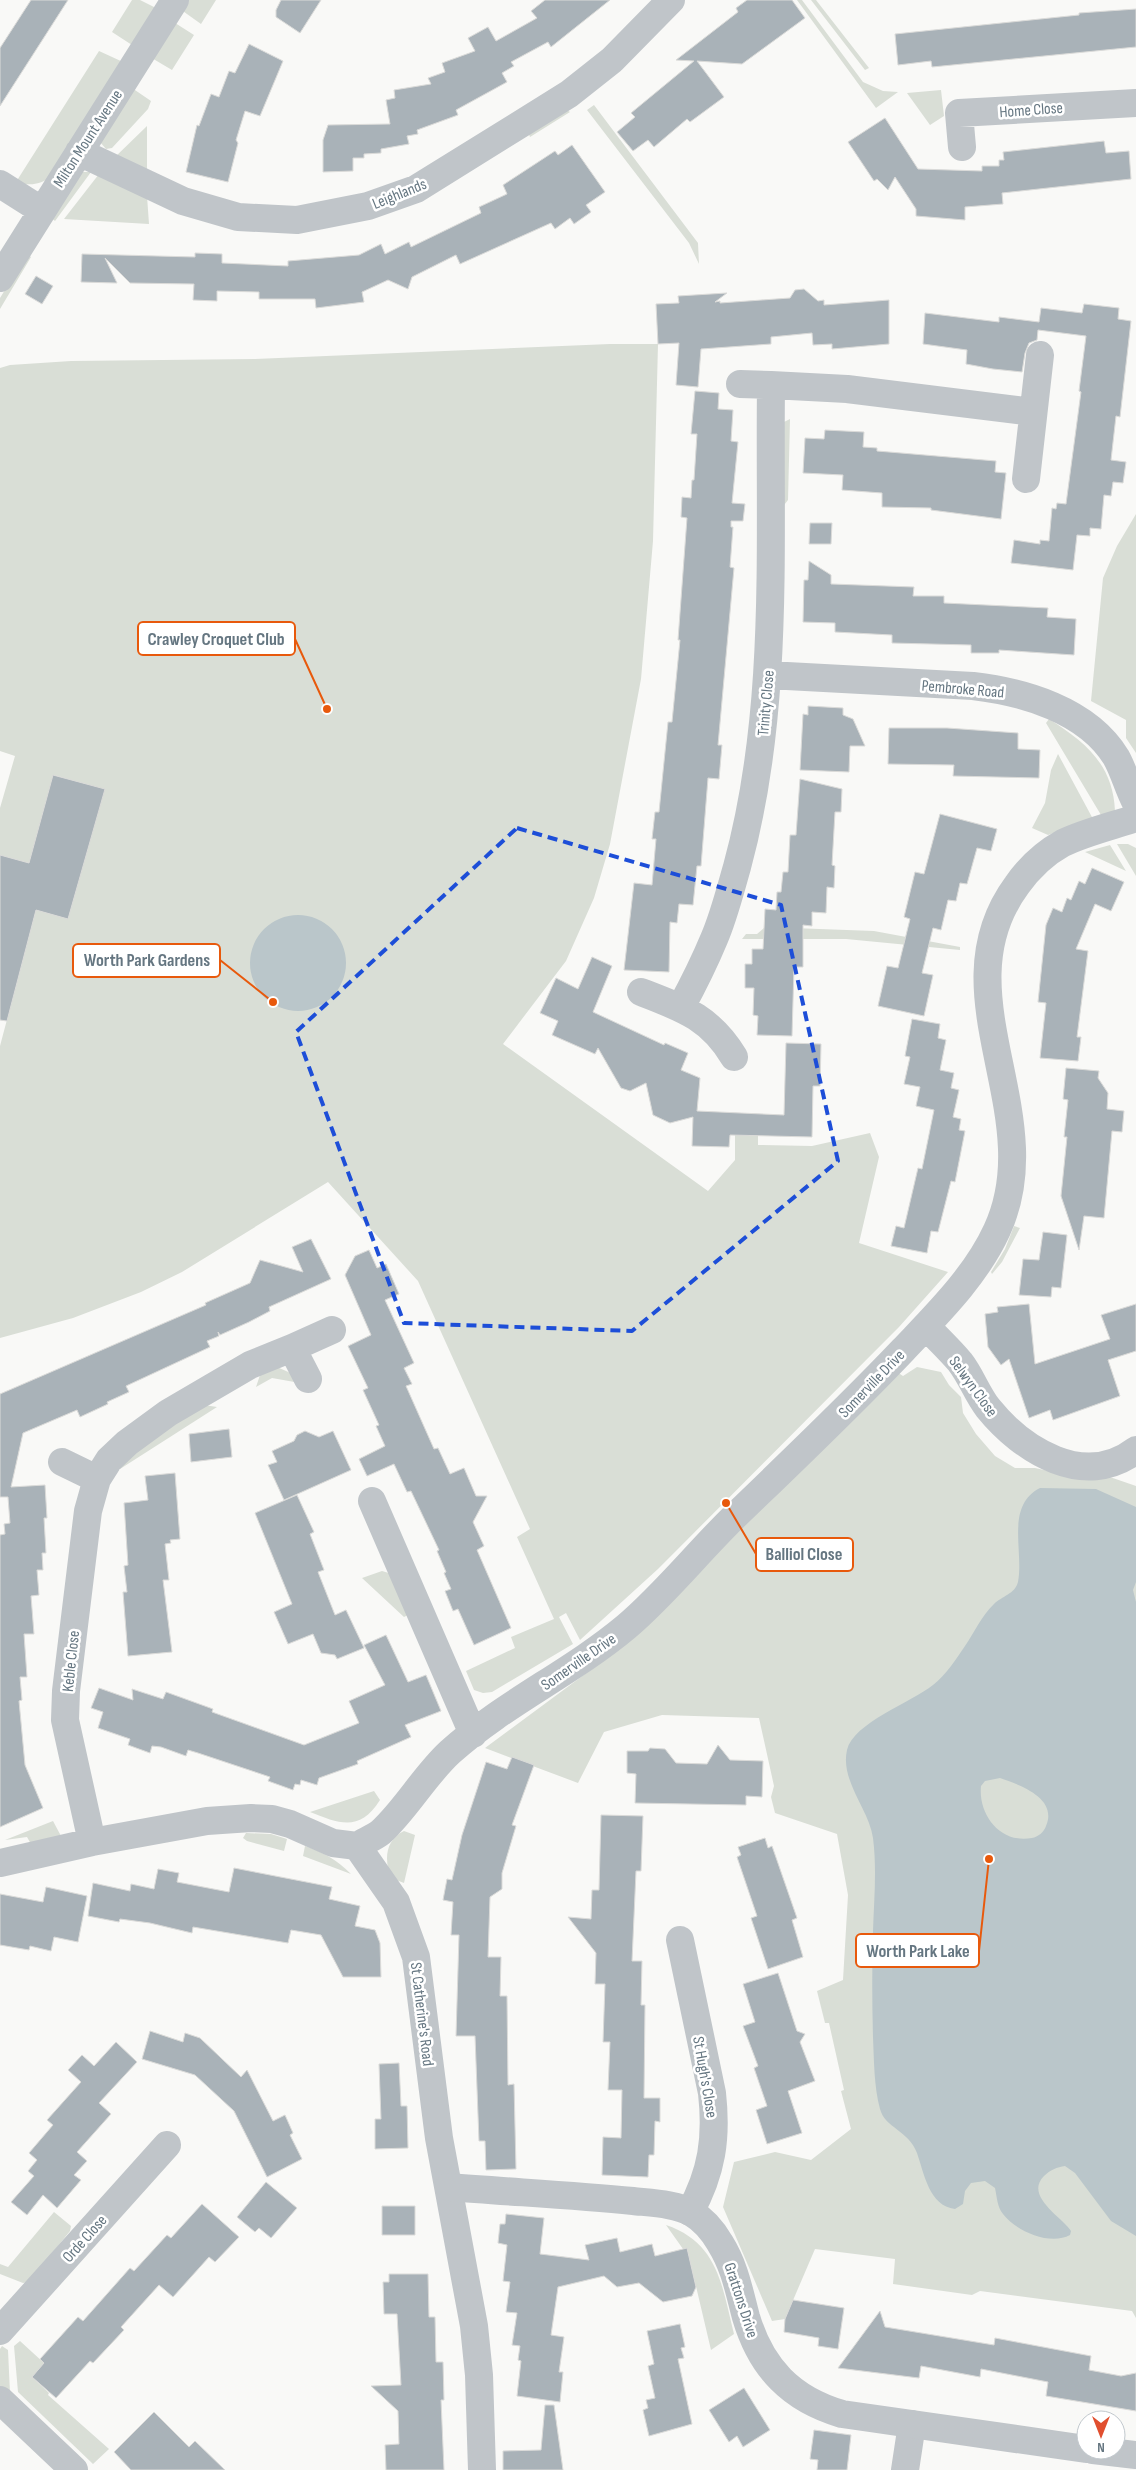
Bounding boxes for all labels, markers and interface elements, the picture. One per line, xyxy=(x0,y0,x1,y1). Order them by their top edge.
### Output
street label: Milton Mount Avenue xyxy=(50,86,127,191)
street label: Home Close xyxy=(999,99,1063,122)
street label: Leighlands xyxy=(370,175,430,214)
callout: Crawley Croquet Club xyxy=(138,622,295,655)
text: Crawley Croquet Club xyxy=(147,629,285,650)
street label: Trinity Close xyxy=(754,669,779,737)
street label: Pembroke Road xyxy=(921,676,1005,703)
callout: Worth Park Gardens xyxy=(73,944,220,977)
text: Worth Park Gardens xyxy=(84,950,210,971)
street label: Somerville Drive xyxy=(835,1346,909,1422)
street label: Selwyn Close xyxy=(944,1353,1001,1421)
callout: Balliol Close xyxy=(756,1538,853,1571)
text: Balliol Close xyxy=(766,1544,842,1565)
street label: Keble Close xyxy=(59,1630,84,1693)
street label: Somerville Drive xyxy=(538,1630,620,1695)
callout: Worth Park Lake xyxy=(856,1934,979,1967)
text: Worth Park Lake xyxy=(866,1941,970,1962)
street label: St Catherine's Road xyxy=(406,1961,437,2067)
street label: St Hugh's Close xyxy=(688,2035,721,2119)
street label: Orde Close xyxy=(59,2211,111,2267)
street label: Grattons Drive xyxy=(720,2261,762,2340)
north arrow xyxy=(1076,2410,1126,2460)
text: N xyxy=(1097,2439,1105,2456)

